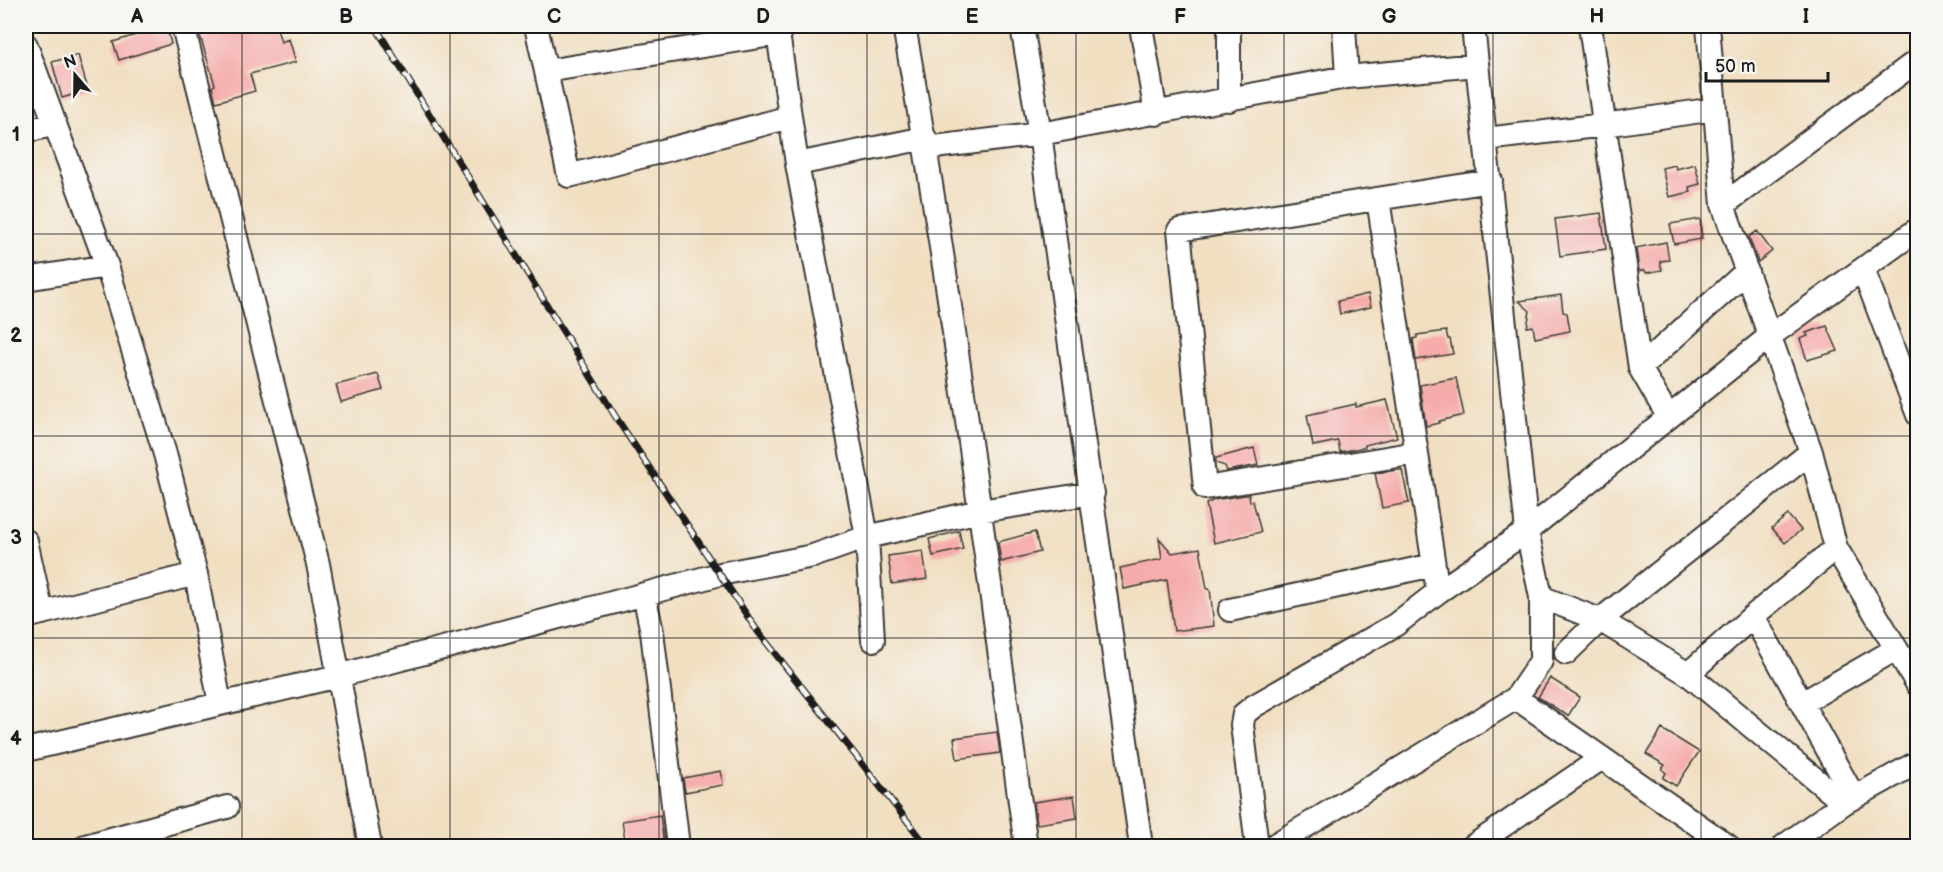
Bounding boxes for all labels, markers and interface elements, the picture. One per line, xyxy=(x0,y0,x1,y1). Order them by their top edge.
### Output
text: A xyxy=(130,5,144,29)
text: B xyxy=(339,5,353,29)
text: C xyxy=(547,5,561,29)
text: D xyxy=(756,5,770,29)
text: E xyxy=(966,5,979,29)
text: F xyxy=(1174,5,1186,29)
text: G xyxy=(1382,5,1397,29)
text: H xyxy=(1590,5,1604,29)
text: I xyxy=(1803,5,1809,29)
north arrow xyxy=(45,45,105,105)
scale bar xyxy=(1706,45,1828,83)
text: N xyxy=(61,51,79,73)
text: 50 m xyxy=(1715,56,1756,77)
text: 1 xyxy=(12,123,20,147)
text: 2 xyxy=(10,324,22,348)
text: 3 xyxy=(10,526,22,550)
text: 4 xyxy=(10,727,22,751)

